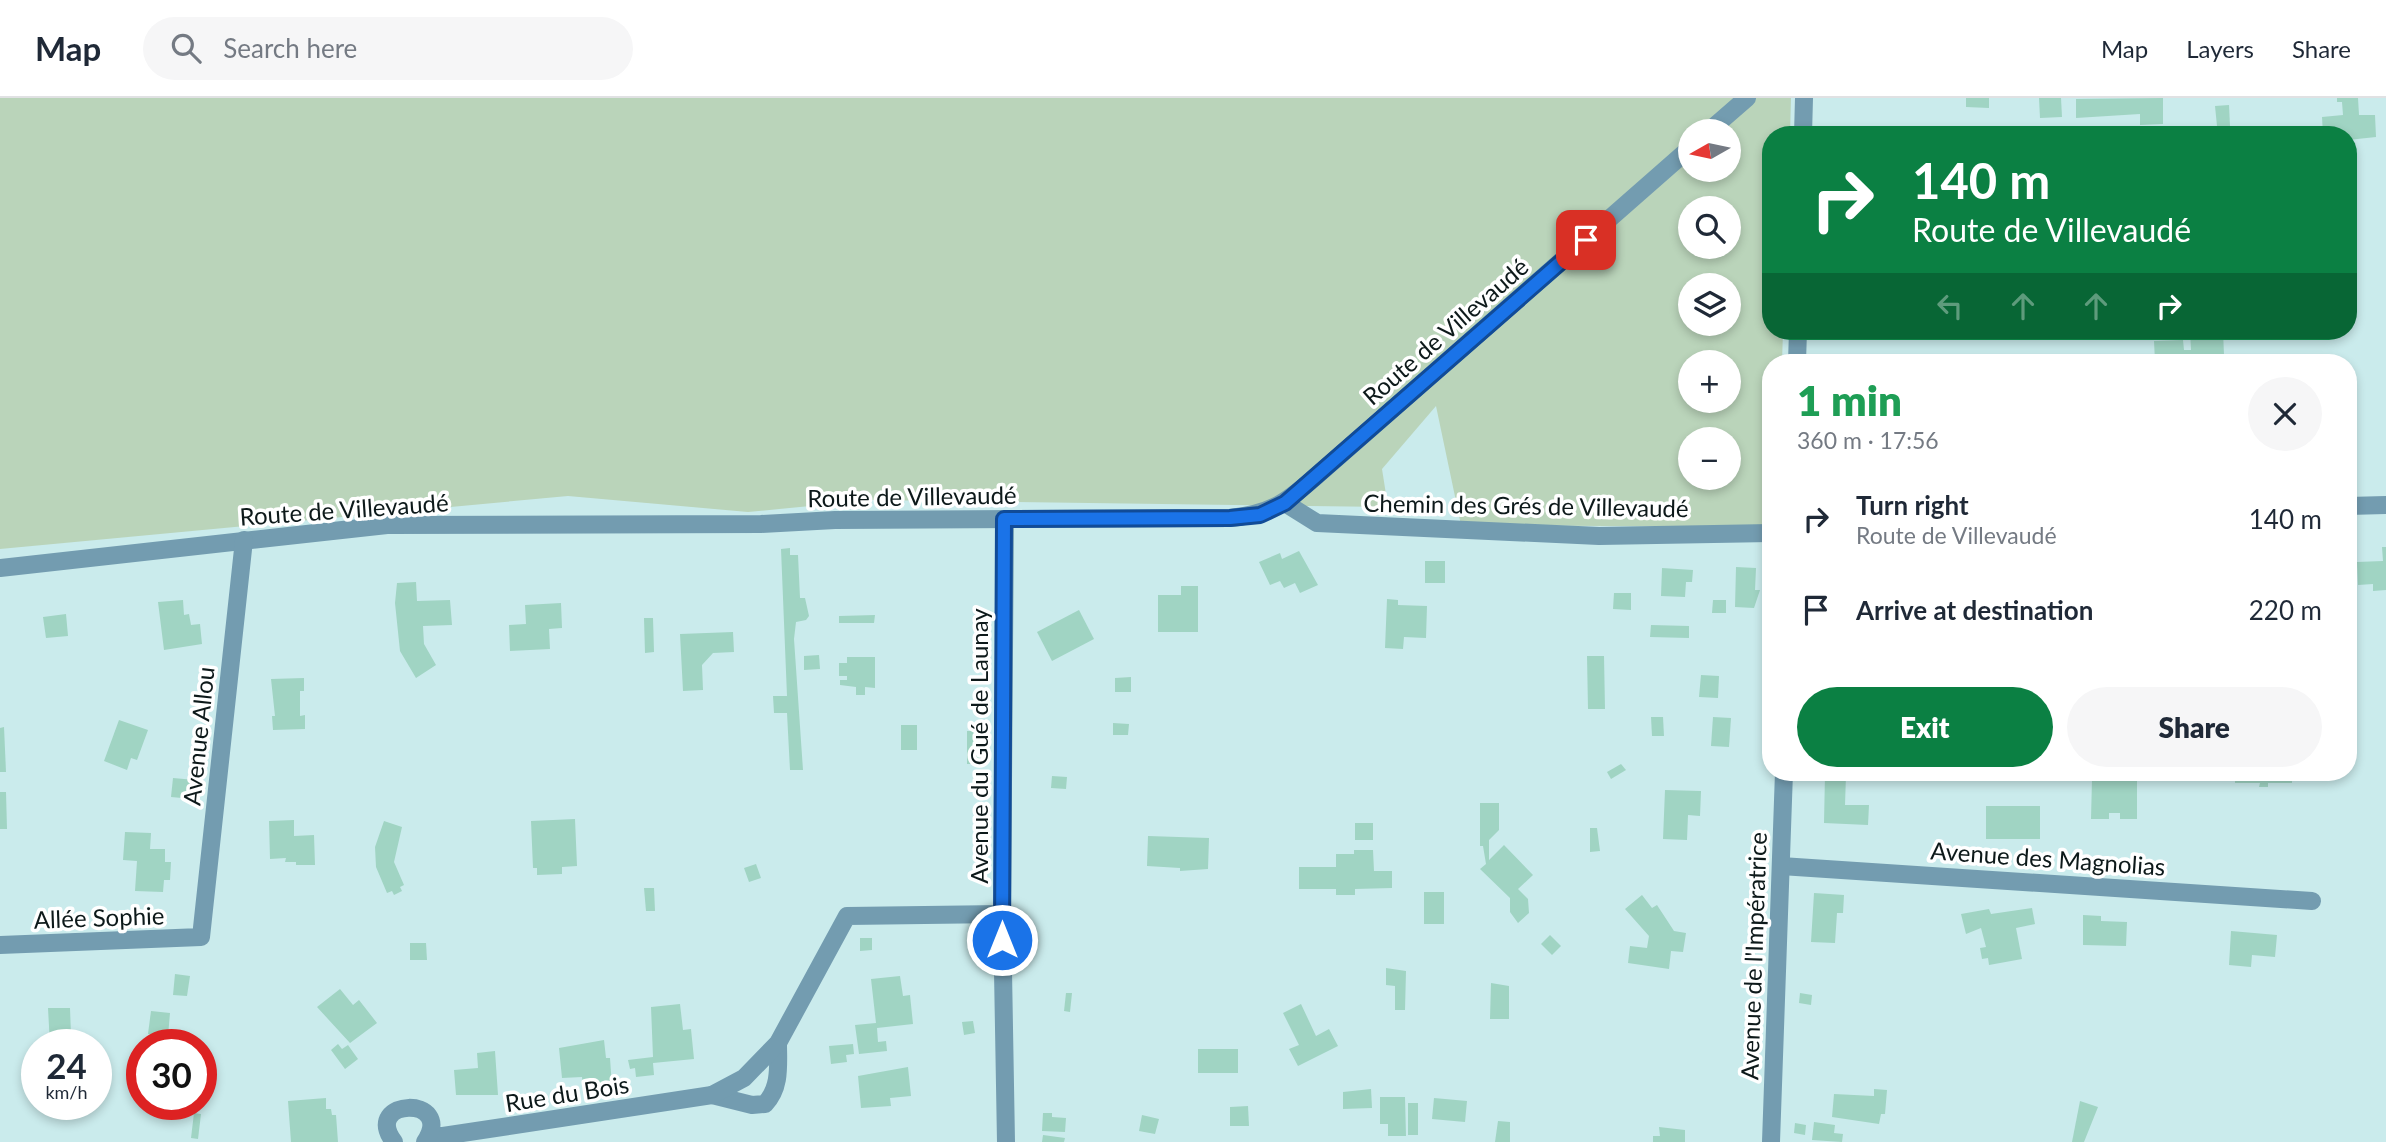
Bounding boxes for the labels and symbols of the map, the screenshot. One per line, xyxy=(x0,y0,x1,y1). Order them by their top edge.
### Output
north arrow xyxy=(1678,119,1741,182)
pin xyxy=(1556,210,1616,270)
street label: Route de Villevaudé xyxy=(1357,251,1533,411)
street label: Route de Villevaudé xyxy=(807,480,1017,512)
street label: Route de Villevaudé xyxy=(239,487,449,531)
street label: Chemin des Grés de Villevaudé xyxy=(1363,488,1689,522)
street label: Avenue du Gué de Launay xyxy=(964,608,993,884)
street label: Avenue Allou xyxy=(176,665,220,807)
street label: Avenue de l'Impératrice xyxy=(1734,831,1772,1081)
street label: Avenue des Magnolias xyxy=(1930,835,2166,881)
street label: Allée Sophie xyxy=(33,900,165,934)
position arrow xyxy=(965,903,1039,977)
speed limit sign: 30 xyxy=(126,1029,217,1120)
street label: Rue du Bois xyxy=(503,1069,631,1117)

